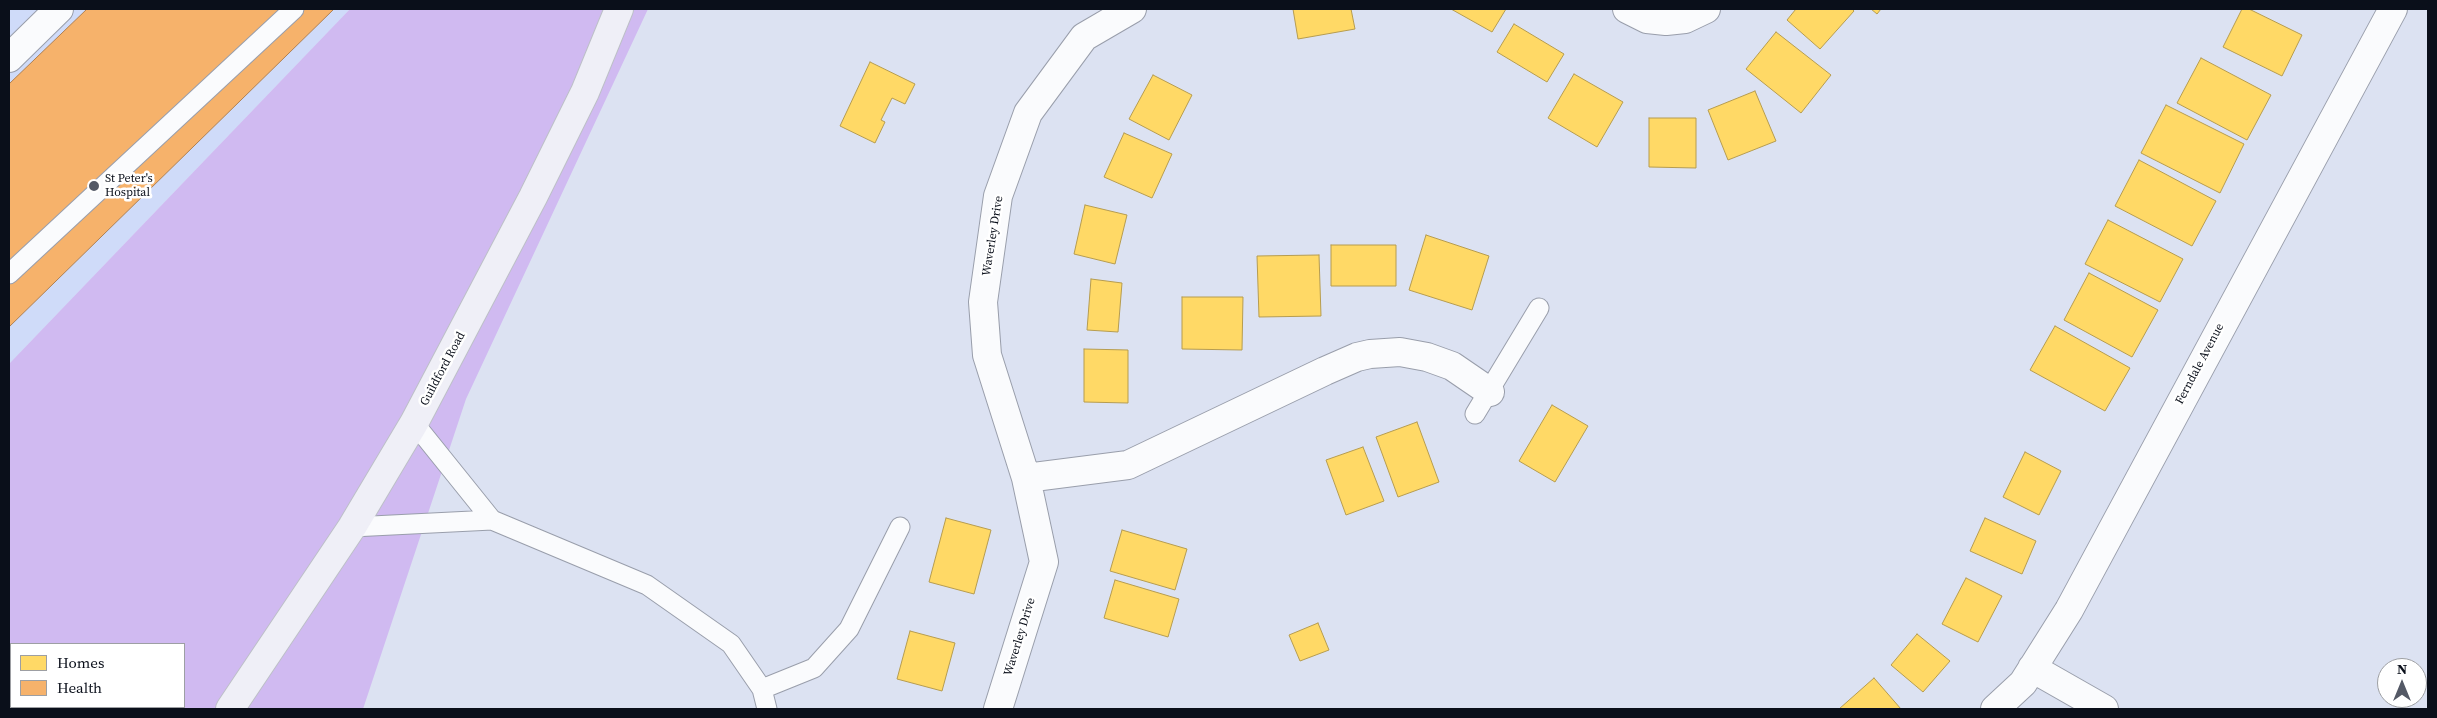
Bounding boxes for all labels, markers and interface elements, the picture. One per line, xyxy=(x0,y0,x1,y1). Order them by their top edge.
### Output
place label: St Peter's Hospital xyxy=(105,172,153,200)
marker: St Peter's Hospital xyxy=(87,179,101,193)
street label: Waverley Drive xyxy=(980,195,1006,277)
street label: Ferndale Avenue xyxy=(2173,321,2227,407)
street label: Guildford Road xyxy=(418,330,468,408)
street label: Waverley Drive xyxy=(1001,596,1039,678)
legend xyxy=(10,643,185,708)
text: Homes xyxy=(57,652,104,673)
north arrow xyxy=(2377,658,2427,708)
text: N xyxy=(2397,659,2407,679)
text: Health xyxy=(57,677,102,698)

